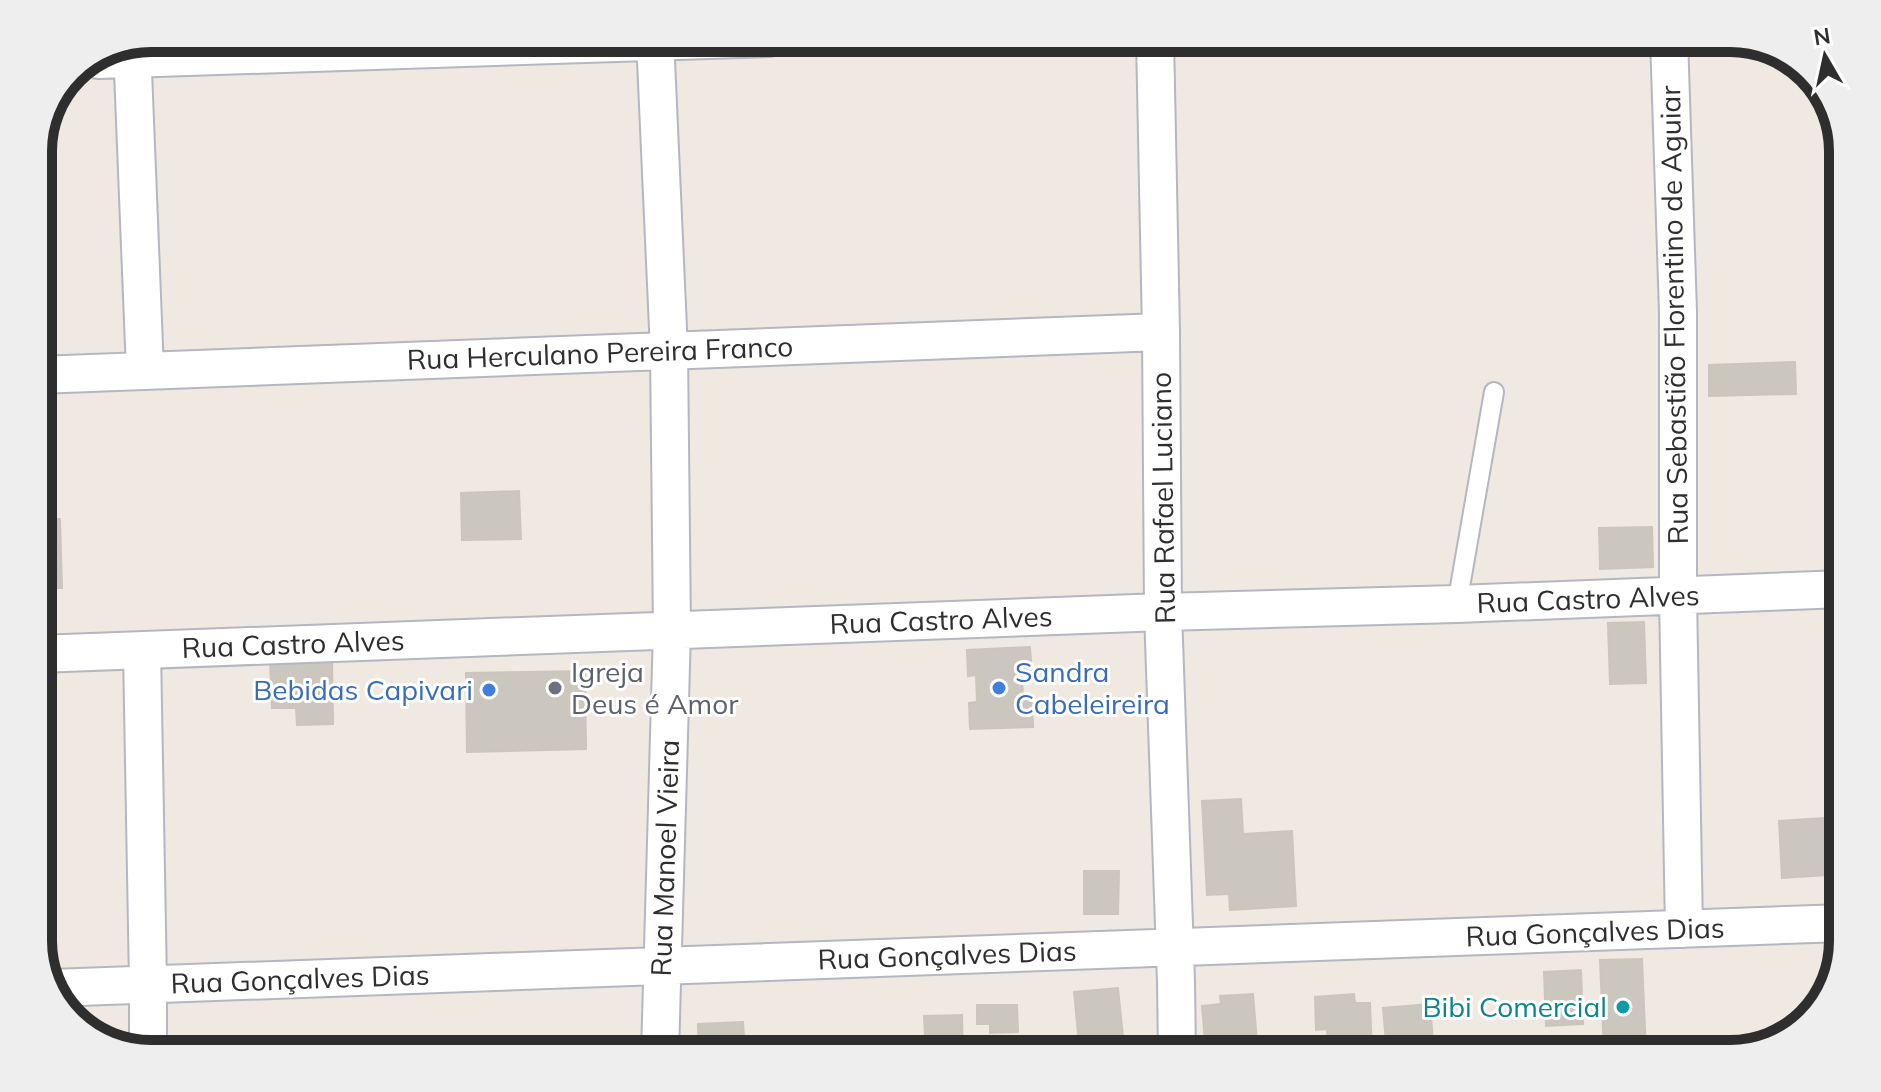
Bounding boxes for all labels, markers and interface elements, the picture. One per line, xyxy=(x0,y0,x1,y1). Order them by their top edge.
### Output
north arrow xyxy=(1785,16,1865,96)
text: N xyxy=(1811,21,1832,51)
street label: Rua Sebastião Florentino de Aguiar xyxy=(1652,84,1695,545)
street label: Rua Herculano Pereira Franco xyxy=(406,328,794,377)
street label: Rua Rafael Luciano xyxy=(1143,372,1182,624)
street label: Rua Castro Alves xyxy=(1476,577,1700,620)
street label: Rua Castro Alves xyxy=(829,598,1053,641)
street label: Rua Castro Alves xyxy=(181,622,405,665)
place label: Igreja Deus é Amor xyxy=(571,654,739,721)
place label: Sandra Cabeleireira xyxy=(1015,654,1170,721)
place label: Bebidas Capivari xyxy=(253,672,473,707)
marker: Igreja Deus é Amor xyxy=(546,679,564,697)
marker: Sandra Cabeleireira xyxy=(990,679,1008,697)
marker: Bebidas Capivari xyxy=(480,681,498,699)
street label: Rua Manoel Vieira xyxy=(643,739,686,977)
street label: Rua Gonçalves Dias xyxy=(1465,909,1725,954)
street label: Rua Gonçalves Dias xyxy=(817,932,1077,977)
street label: Rua Gonçalves Dias xyxy=(170,956,430,1001)
place label: Bibi Comercial xyxy=(1423,989,1607,1024)
marker: Bibi Comercial xyxy=(1614,998,1632,1016)

